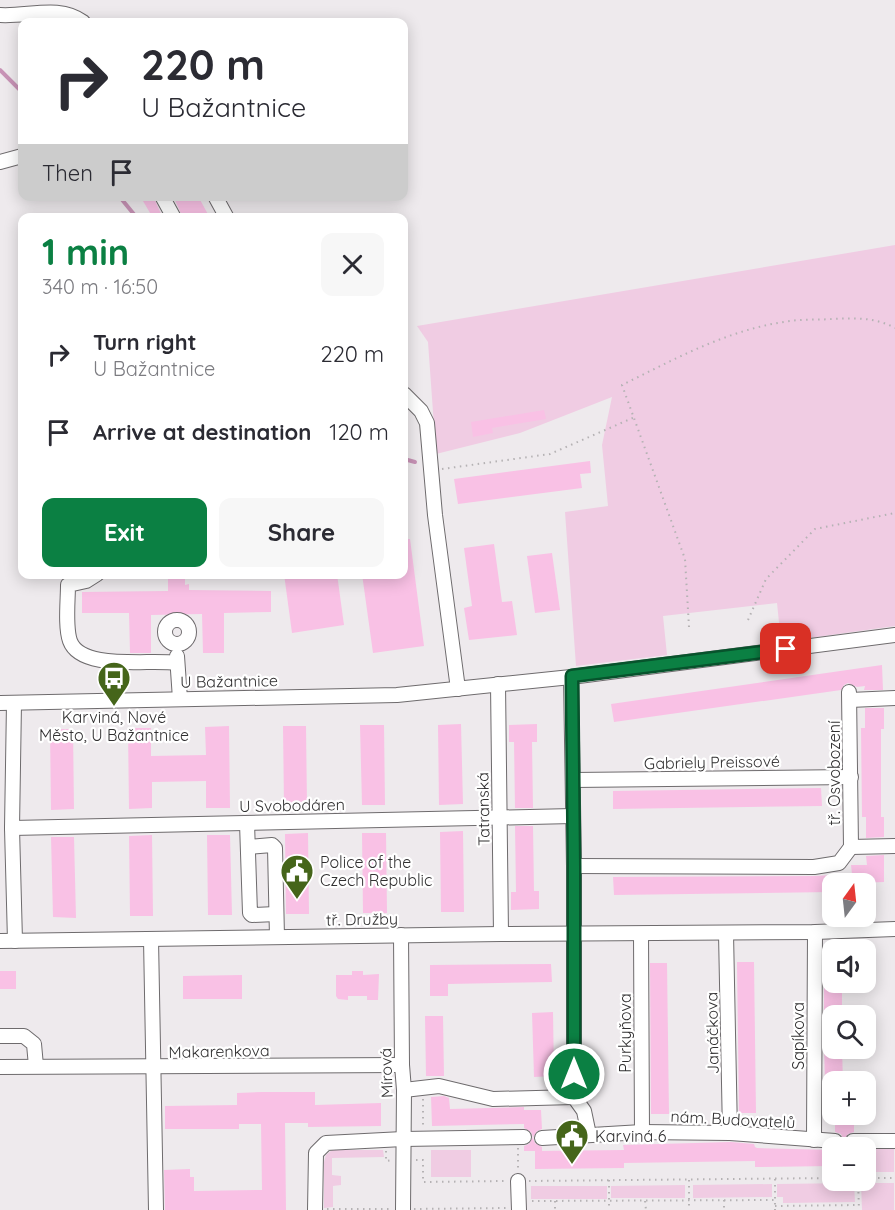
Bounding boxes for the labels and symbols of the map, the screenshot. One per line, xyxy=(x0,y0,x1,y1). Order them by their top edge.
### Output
pin xyxy=(760,623,811,674)
bus stop icon: Karviná, Nové Město, U Bažantnice xyxy=(96,660,132,707)
street label: U Bažantnice xyxy=(180,670,278,692)
place label: Karviná, Nové Město, U Bažantnice xyxy=(39,707,189,745)
street label: tř. Osvobození xyxy=(824,720,844,826)
street label: Gabriely Preissové xyxy=(644,751,780,773)
street label: Tatranská xyxy=(472,772,494,846)
street label: U Svobodáren xyxy=(239,794,345,816)
place label: Police of the Czech Republic xyxy=(320,852,432,890)
public building icon: Police of the Czech Republic xyxy=(279,853,315,900)
north arrow xyxy=(822,873,876,927)
street label: tř. Družby xyxy=(326,908,398,930)
street label: Janáčkova xyxy=(701,992,723,1074)
street label: Purkyňova xyxy=(615,993,635,1073)
street label: Sapíkova xyxy=(788,1002,808,1070)
street label: Makarenkova xyxy=(168,1040,270,1062)
position arrow xyxy=(542,1042,606,1106)
street label: Mírová xyxy=(375,1048,397,1098)
street label: nám. Budovatelů xyxy=(670,1106,796,1132)
public building icon: Karviná 6 xyxy=(554,1118,590,1165)
place label: Karviná 6 xyxy=(595,1126,667,1146)

